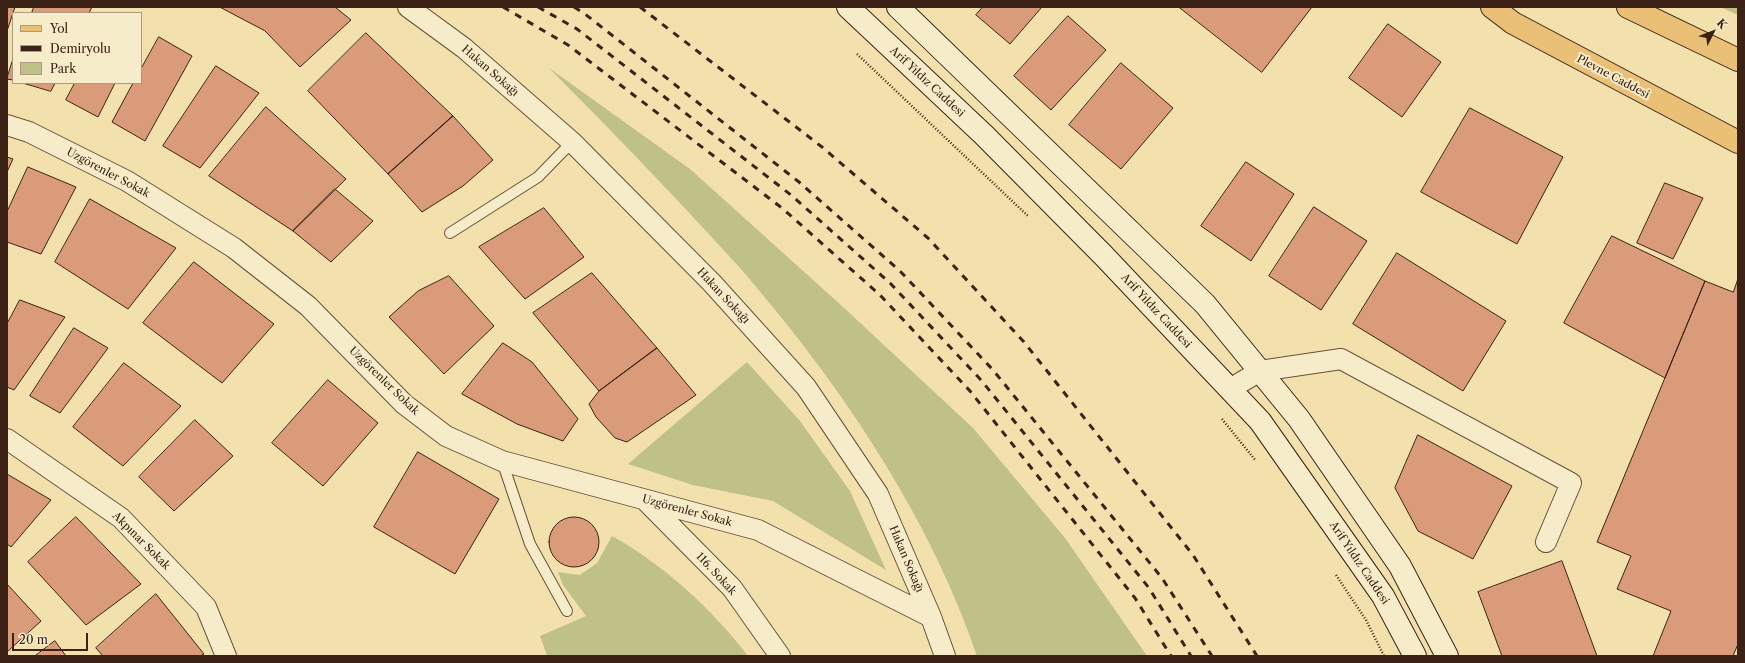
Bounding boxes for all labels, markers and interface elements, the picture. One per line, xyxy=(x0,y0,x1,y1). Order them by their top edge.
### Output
legend xyxy=(12,12,142,84)
north arrow xyxy=(1693,12,1733,52)
text: K xyxy=(1714,16,1730,32)
text: Yol xyxy=(50,21,68,36)
text: Demiryolu xyxy=(50,41,111,56)
street label: Hakan Sokağı xyxy=(459,43,521,99)
street label: Arif Yıldız Caddesi xyxy=(887,44,967,120)
street label: Plevne Caddesi xyxy=(1574,52,1652,102)
text: Park xyxy=(50,61,76,76)
street label: Uzgörenler Sokak xyxy=(64,145,152,201)
street label: Hakan Sokağı xyxy=(694,265,752,327)
street label: Arif Yıldız Caddesi xyxy=(1118,271,1194,351)
street label: Uzgörenler Sokak xyxy=(346,344,422,418)
street label: Uzgörenler Sokak xyxy=(641,493,733,529)
street label: Akpınar Sokak xyxy=(109,509,173,573)
street label: Arif Yıldız Caddesi xyxy=(1326,519,1392,607)
street label: Hakan Sokağı xyxy=(886,524,926,594)
street label: 116. Sokak xyxy=(693,550,739,598)
scale bar xyxy=(14,625,90,651)
text: 20 m xyxy=(19,632,48,647)

